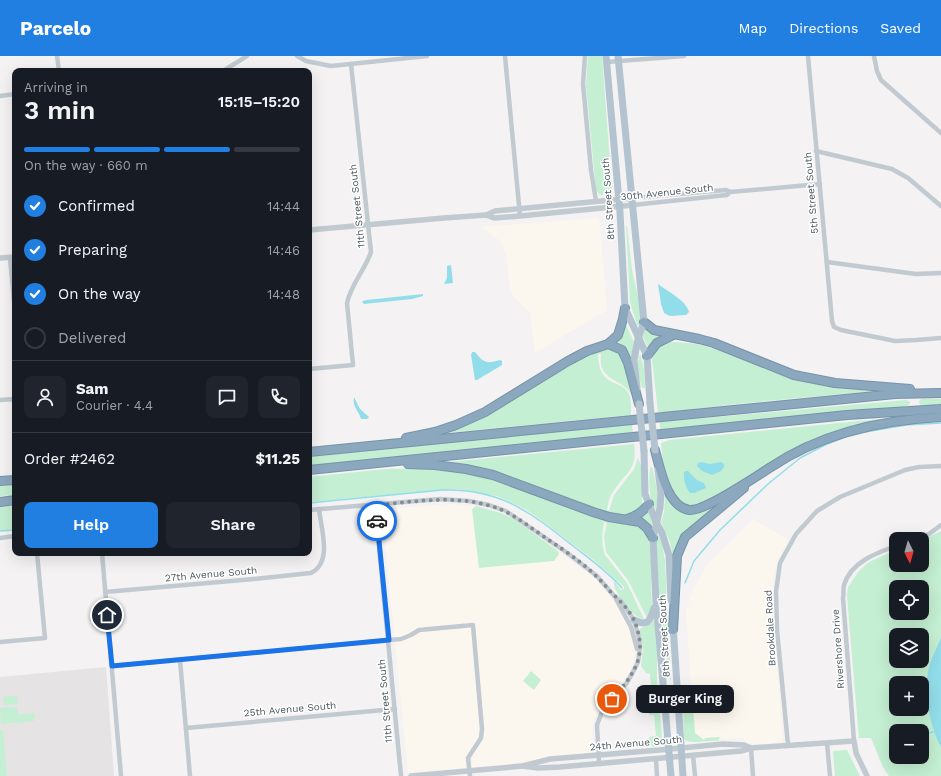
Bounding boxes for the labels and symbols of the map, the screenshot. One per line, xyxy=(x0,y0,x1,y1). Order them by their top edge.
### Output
street label: 5th Street South xyxy=(802,152,820,234)
street label: 8th Street South xyxy=(600,158,616,240)
street label: 11th Street South xyxy=(347,164,367,248)
street label: 30th Avenue South xyxy=(620,182,714,202)
courier xyxy=(357,501,397,541)
north arrow xyxy=(889,532,929,572)
street label: 27th Avenue South xyxy=(165,564,257,584)
street label: Brookdale Road xyxy=(763,589,777,667)
street label: 8th Street South xyxy=(656,595,672,677)
pin xyxy=(90,598,124,632)
street label: Rivershore Drive xyxy=(830,609,846,689)
street label: 11th Street South xyxy=(376,659,394,743)
pin xyxy=(595,682,629,716)
callout: Burger King xyxy=(636,685,734,713)
street label: 25th Avenue South xyxy=(243,699,337,719)
street label: 24th Avenue South xyxy=(589,733,683,753)

